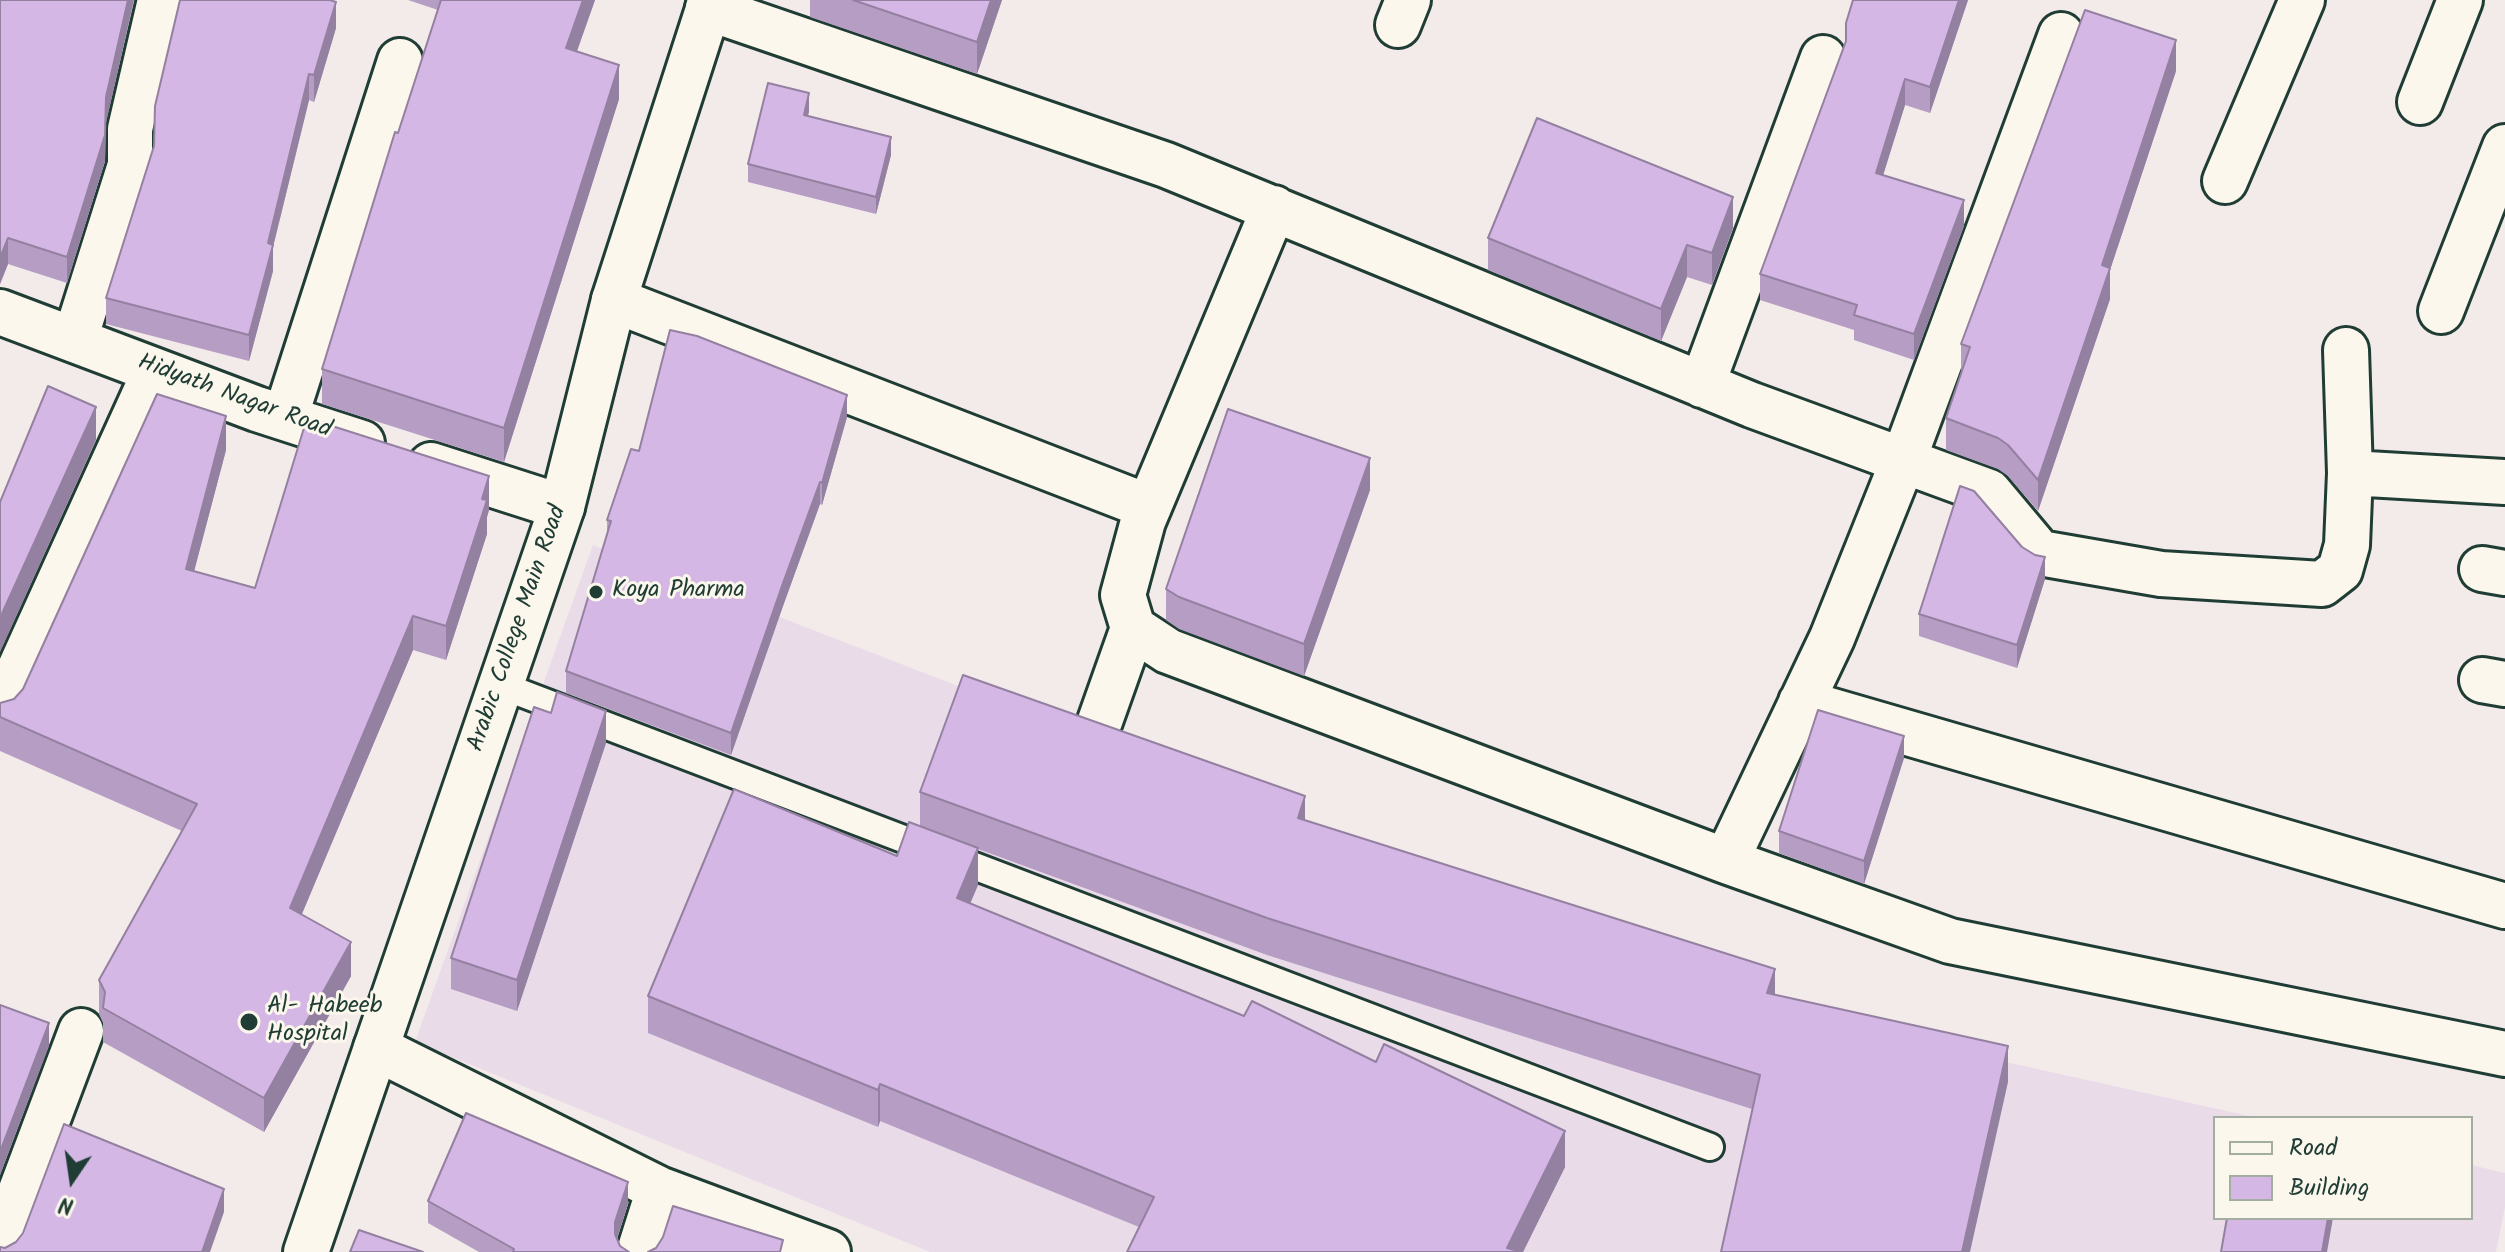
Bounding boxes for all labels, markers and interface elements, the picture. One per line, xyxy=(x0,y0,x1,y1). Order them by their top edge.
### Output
street label: Hidyath Nagar Road xyxy=(133,350,335,446)
street label: Arabic College Main Road xyxy=(463,502,575,756)
place label: Koya Pharma xyxy=(612,578,745,606)
marker: Koya Pharma xyxy=(587,583,605,601)
place label: Al- Habeeb Hospital xyxy=(267,994,382,1050)
marker: Al- Habeeb Hospital xyxy=(238,1011,260,1033)
legend xyxy=(2213,1116,2473,1220)
text: Road xyxy=(2289,1129,2337,1168)
north arrow xyxy=(32,1140,112,1220)
text: Building xyxy=(2289,1169,2369,1208)
text: N xyxy=(56,1185,77,1222)

